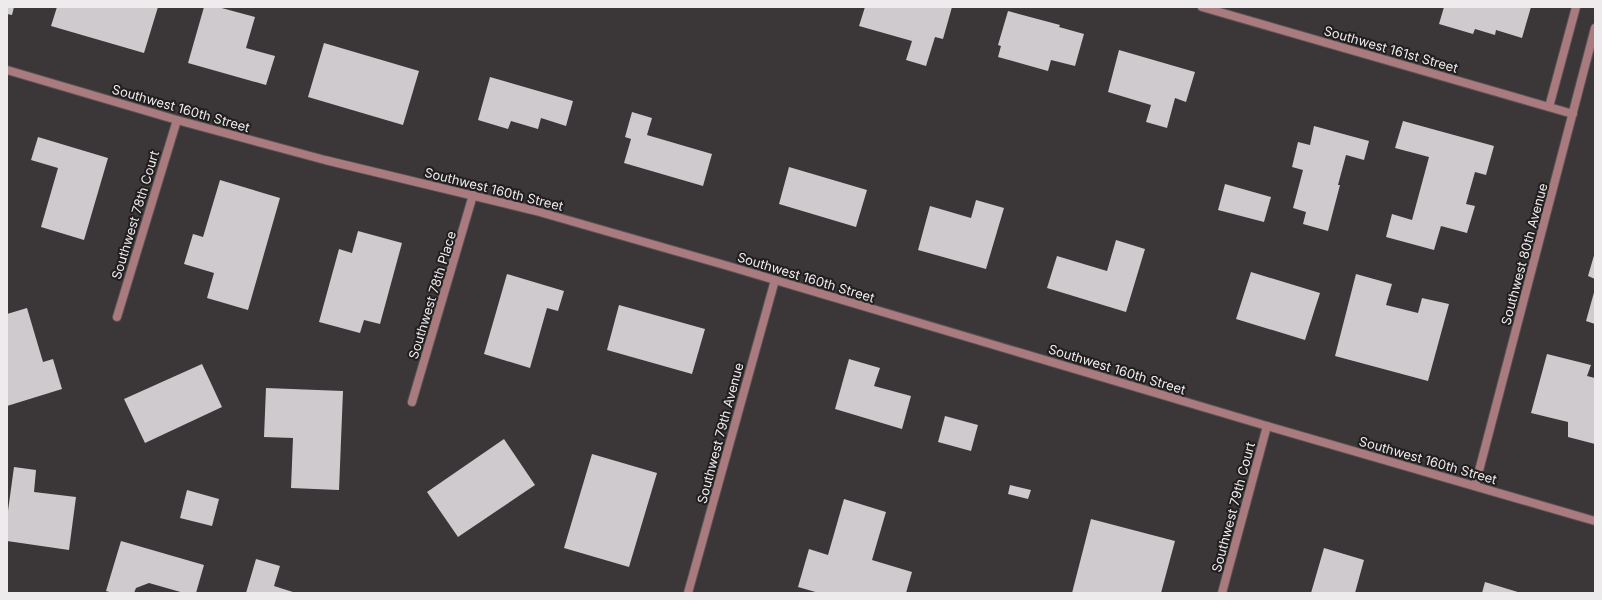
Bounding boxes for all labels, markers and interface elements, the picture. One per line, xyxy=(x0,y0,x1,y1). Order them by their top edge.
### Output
street label: Southwest 161st Street xyxy=(1322,22,1460,76)
street label: Southwest 160th Street xyxy=(110,81,252,135)
street label: Southwest 78th Court xyxy=(108,149,162,281)
street label: Southwest 160th Street xyxy=(423,164,565,214)
street label: Southwest 80th Avenue xyxy=(1497,181,1551,327)
street label: Southwest 78th Place xyxy=(405,229,459,361)
street label: Southwest 160th Street xyxy=(736,249,876,305)
street label: Southwest 160th Street xyxy=(1047,341,1187,397)
street label: Southwest 79th Avenue xyxy=(693,361,747,505)
street label: Southwest 160th Street xyxy=(1357,433,1499,487)
street label: Southwest 79th Court xyxy=(1208,440,1258,574)

